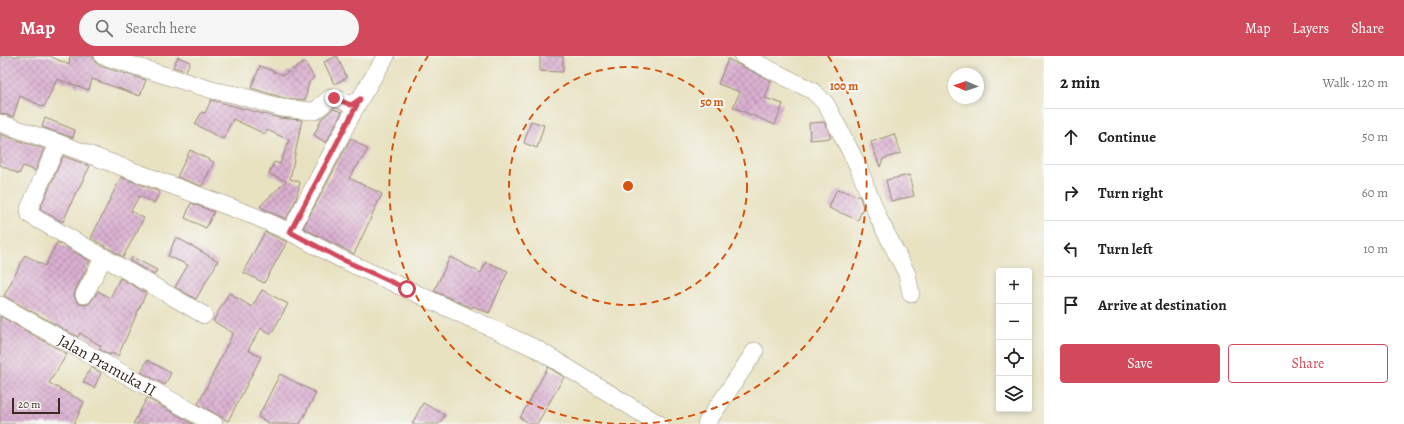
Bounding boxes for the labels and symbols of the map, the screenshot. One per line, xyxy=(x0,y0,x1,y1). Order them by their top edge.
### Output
north arrow xyxy=(948,68,984,104)
text: 100 m xyxy=(830,78,858,94)
route end xyxy=(325,89,343,107)
text: 50 m xyxy=(700,94,724,110)
centre of rings xyxy=(621,179,635,193)
route start xyxy=(398,280,416,298)
street label: Jalan Pramuka II xyxy=(54,329,160,402)
scale bar xyxy=(12,396,60,415)

